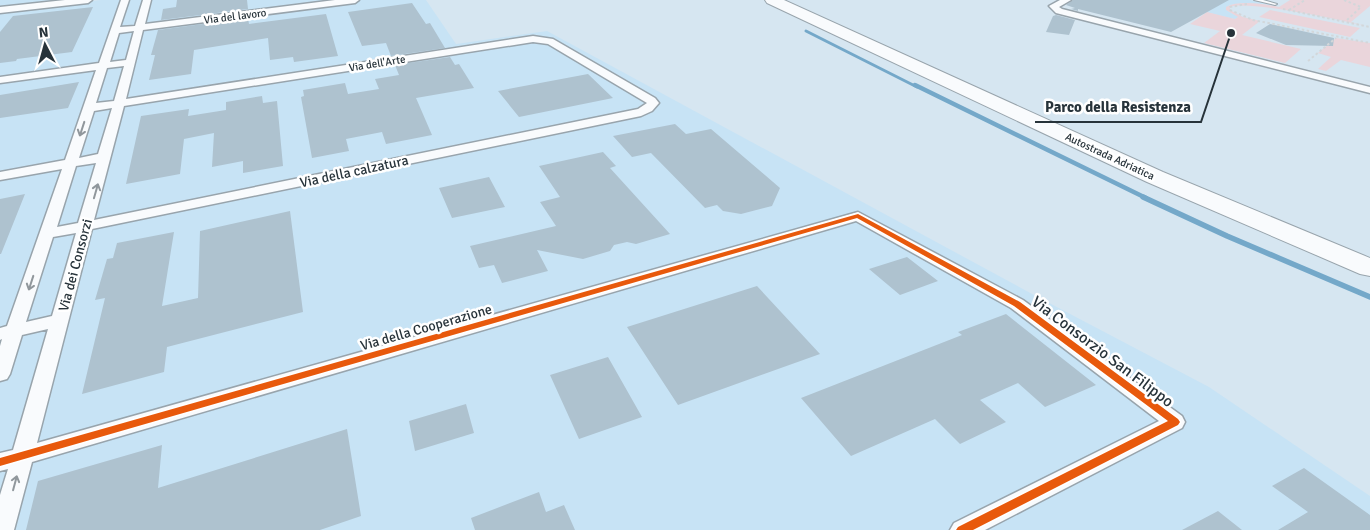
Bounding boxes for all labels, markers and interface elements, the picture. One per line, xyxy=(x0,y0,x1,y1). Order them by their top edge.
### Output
street label: Via del lavoro xyxy=(203,6,267,27)
north arrow xyxy=(20,20,70,70)
text: N xyxy=(38,24,49,42)
street label: Via dell'Arte xyxy=(348,53,406,74)
callout: Parco della Resistenza xyxy=(1035,92,1201,122)
text: Parco della Resistenza xyxy=(1045,98,1191,116)
one-way arrow xyxy=(77,121,87,137)
street label: Autostrada Adriatica xyxy=(1063,130,1157,183)
street label: Via della calzatura xyxy=(298,152,410,191)
one-way arrow xyxy=(91,184,101,200)
street label: Via dei Consorzi xyxy=(55,217,96,313)
one-way arrow xyxy=(26,275,35,291)
street label: Via Consorzio San Filippo xyxy=(1027,292,1177,412)
street label: Via della Cooperazione xyxy=(358,301,494,354)
one-way arrow xyxy=(11,475,20,491)

